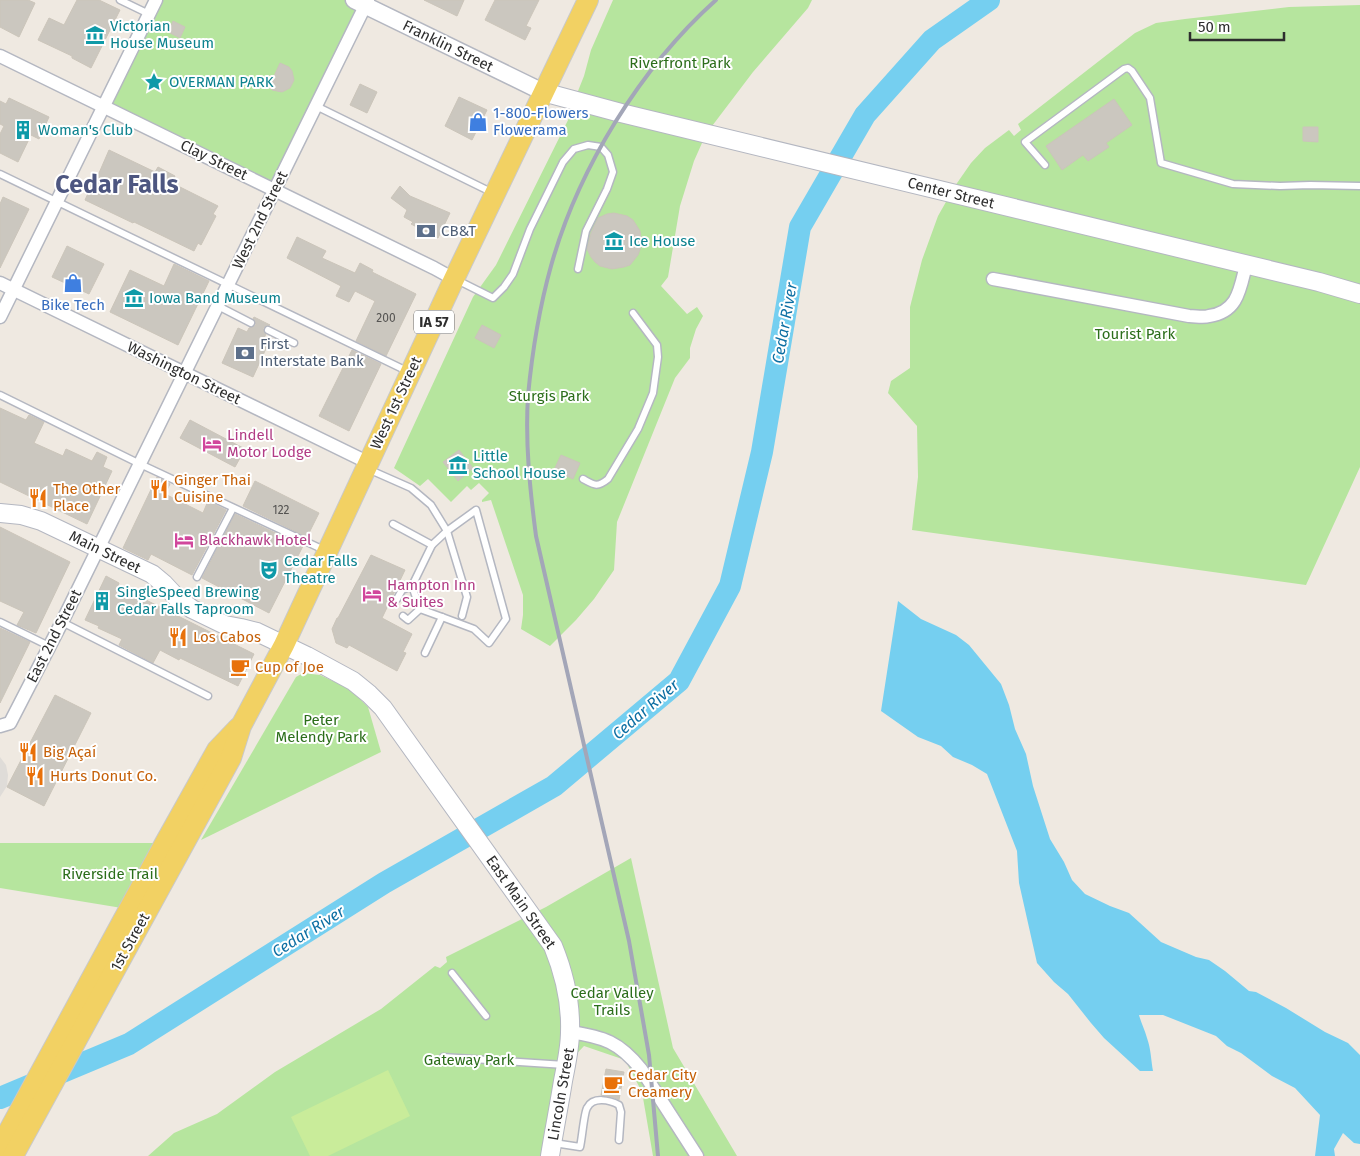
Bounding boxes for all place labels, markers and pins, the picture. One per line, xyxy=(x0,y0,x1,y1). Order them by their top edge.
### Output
place label: Victorian House Museum xyxy=(110,17,214,52)
museum icon: Victorian House Museum xyxy=(84,24,106,46)
place icon: OVERMAN PARK xyxy=(143,71,165,93)
place label: OVERMAN PARK xyxy=(169,73,274,91)
place label: 1-800-Flowers Flowerama xyxy=(493,104,588,139)
shop icon: 1-800-Flowers Flowerama xyxy=(467,111,489,133)
building icon: Woman's Club xyxy=(12,119,34,141)
place label: Woman's Club xyxy=(38,121,133,139)
bank icon: CB&T xyxy=(415,220,437,242)
place label: CB&T xyxy=(441,222,476,240)
museum icon: Ice House xyxy=(603,230,625,252)
place label: Ice House xyxy=(629,232,695,250)
shop icon: Bike Tech xyxy=(62,272,84,294)
museum icon: Iowa Band Museum xyxy=(123,287,145,309)
place label: Iowa Band Museum xyxy=(149,289,281,307)
place label: Bike Tech xyxy=(41,296,105,314)
place label: First Interstate Bank xyxy=(260,335,364,370)
bank icon: First Interstate Bank xyxy=(234,342,256,364)
place label: Lindell Motor Lodge xyxy=(227,426,312,461)
hotel icon: Lindell Motor Lodge xyxy=(201,433,223,455)
place label: Little School House xyxy=(473,447,566,482)
museum icon: Little School House xyxy=(447,454,469,476)
place label: Ginger Thai Cuisine xyxy=(174,471,251,506)
restaurant icon: Ginger Thai Cuisine xyxy=(148,478,170,500)
place label: The Other Place xyxy=(53,480,120,515)
restaurant icon: The Other Place xyxy=(27,487,49,509)
hotel icon: Blackhawk Hotel xyxy=(173,529,195,551)
place label: Blackhawk Hotel xyxy=(199,531,312,549)
place label: Cedar Falls Theatre xyxy=(284,552,357,587)
theatre icon: Cedar Falls Theatre xyxy=(258,559,280,581)
place label: Hampton Inn & Suites xyxy=(387,576,476,611)
place label: SingleSpeed Brewing Cedar Falls Taproom xyxy=(117,583,259,618)
hotel icon: Hampton Inn & Suites xyxy=(361,583,383,605)
building icon: SingleSpeed Brewing Cedar Falls Taproom xyxy=(91,590,113,612)
restaurant icon: Los Cabos xyxy=(167,626,189,648)
place label: Los Cabos xyxy=(193,628,261,646)
cafe icon: Cup of Joe xyxy=(229,656,251,678)
place label: Cup of Joe xyxy=(255,658,324,676)
restaurant icon: Big Açaí xyxy=(17,741,39,763)
place label: Big Açaí xyxy=(43,743,96,761)
restaurant icon: Hurts Donut Co. xyxy=(24,765,46,787)
place label: Hurts Donut Co. xyxy=(50,767,157,785)
place label: Cedar City Creamery xyxy=(628,1066,697,1101)
cafe icon: Cedar City Creamery xyxy=(602,1073,624,1095)

